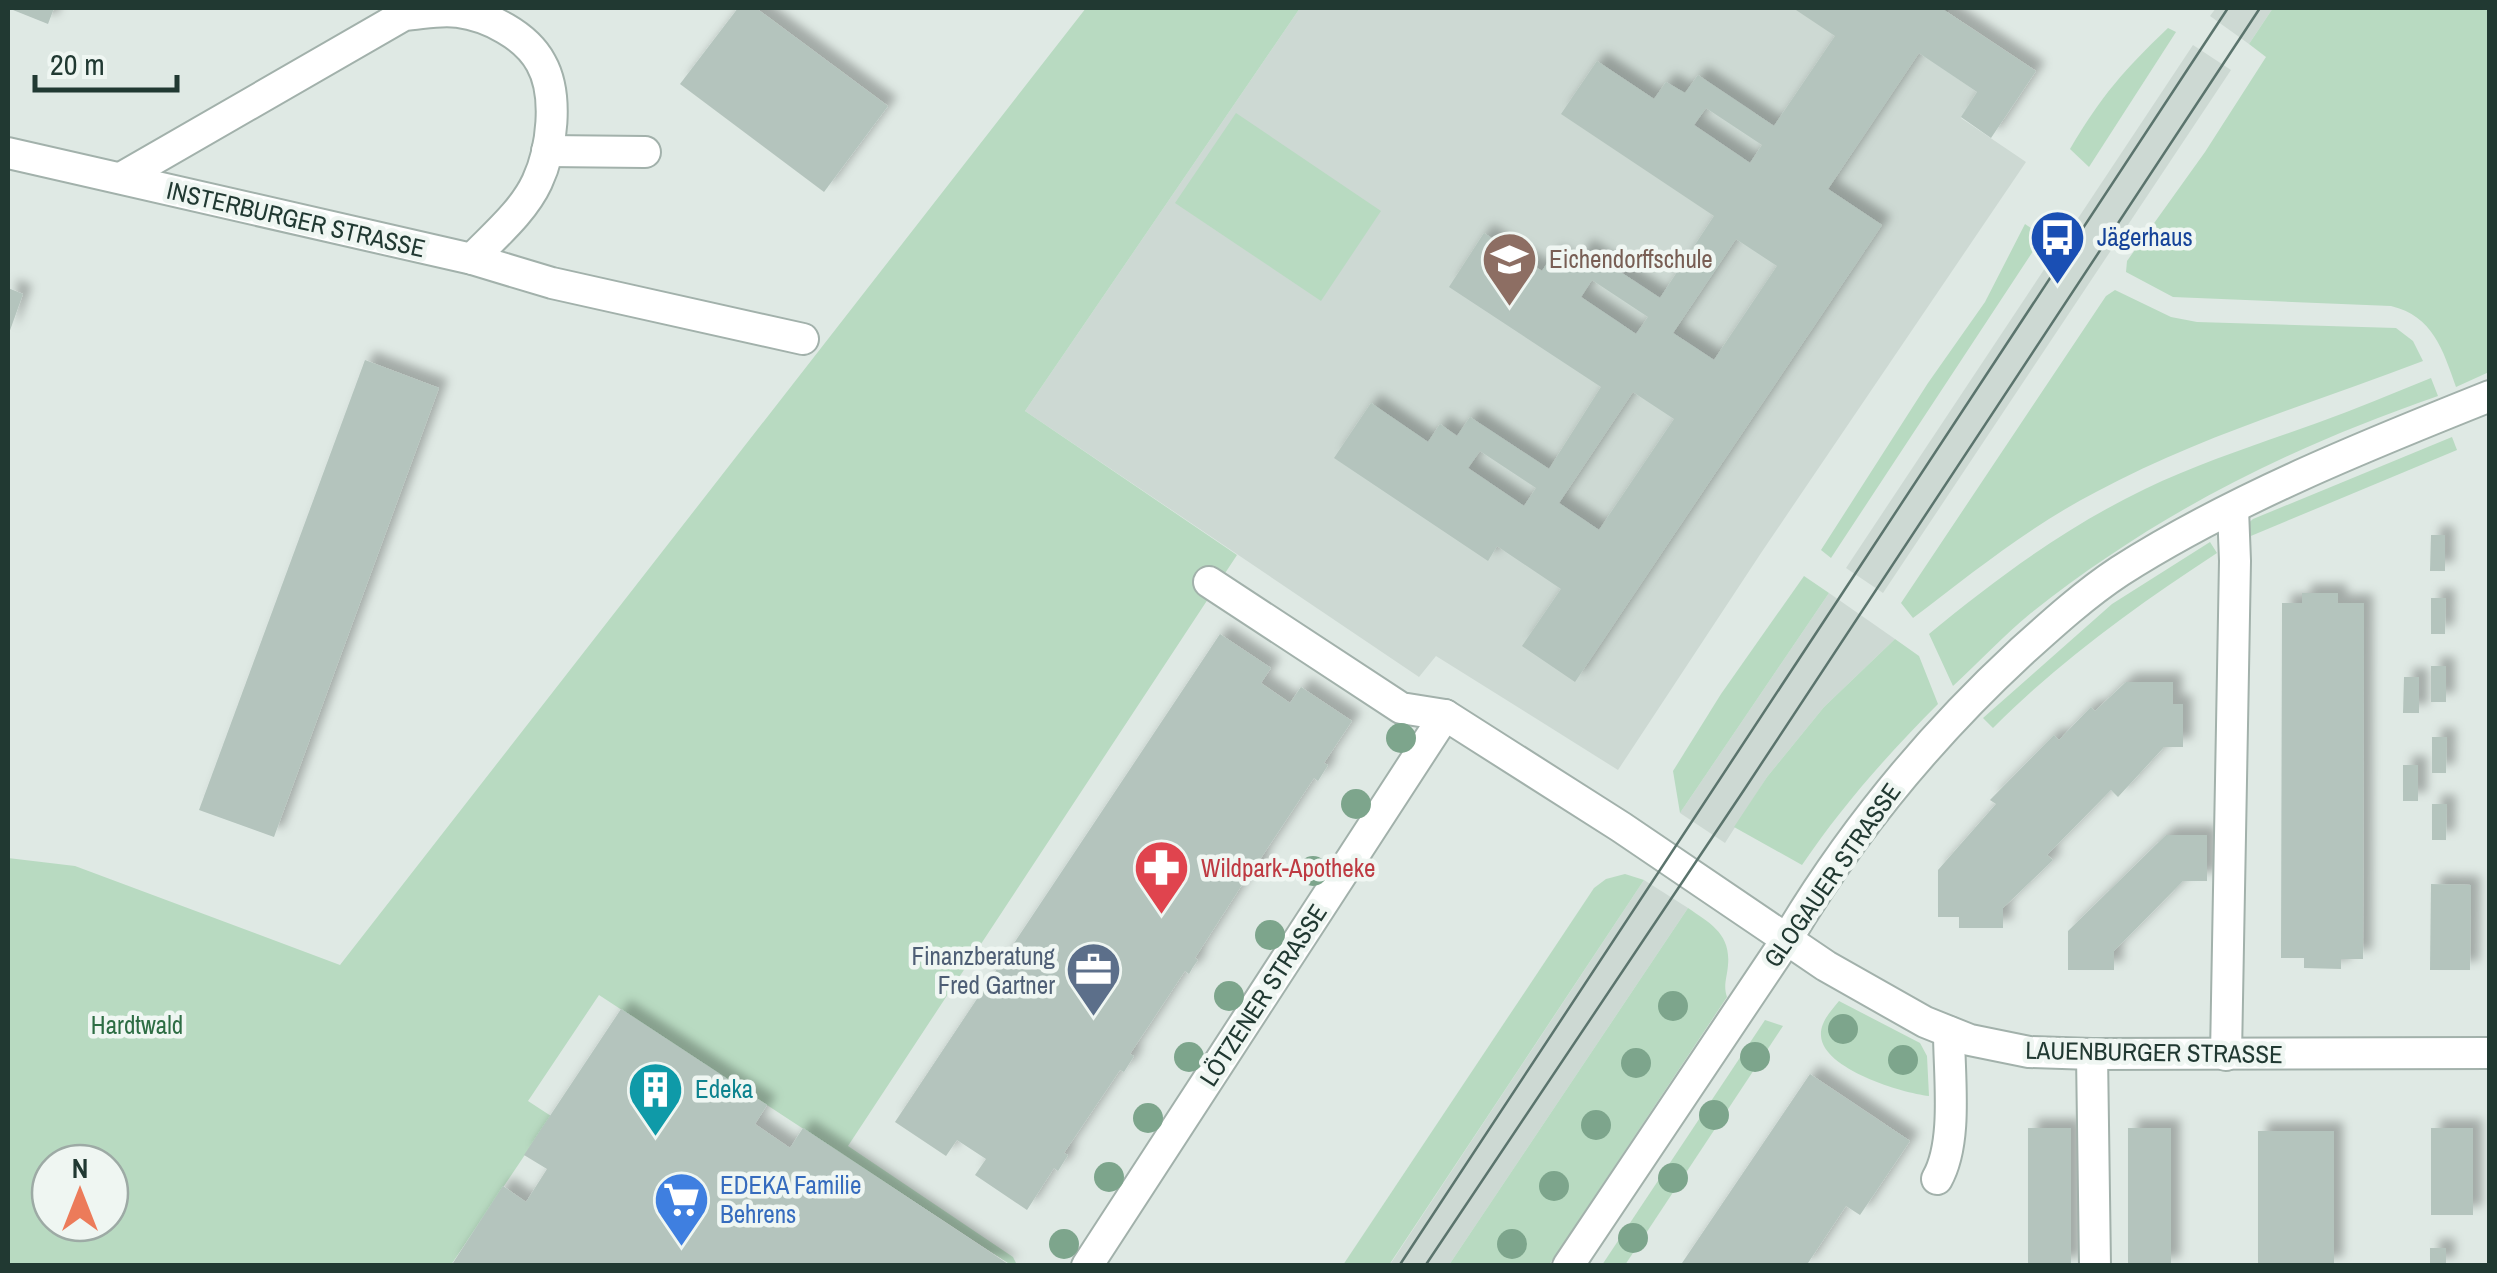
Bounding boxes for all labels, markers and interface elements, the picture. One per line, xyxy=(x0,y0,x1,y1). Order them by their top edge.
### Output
scale bar xyxy=(35,30,178,92)
text: 20 m xyxy=(50,44,105,84)
street label: INSTERBURGER STRASSE xyxy=(163,173,429,265)
bus stop icon: Jägerhaus xyxy=(2028,207,2088,286)
place label: Jägerhaus xyxy=(2097,220,2193,254)
school or university icon: Eichendorffschule xyxy=(1480,229,1540,308)
place label: Eichendorffschule xyxy=(1549,242,1713,276)
street label: GLOGAUER STRASSE xyxy=(1756,776,1908,974)
pharmacy icon: Wildpark-Apotheke xyxy=(1132,838,1192,917)
place label: Wildpark-Apotheke xyxy=(1201,851,1375,885)
street label: LÖTZENER STRASSE xyxy=(1191,897,1335,1093)
place label: Finanzberatung Fred Gartner xyxy=(911,939,1056,1002)
office icon: Finanzberatung Fred Gartner xyxy=(1064,940,1124,1019)
park label: Hardtwald xyxy=(91,1008,183,1042)
street label: LAUENBURGER STRASSE xyxy=(2025,1033,2283,1071)
building icon: Edeka xyxy=(626,1059,686,1138)
place label: Edeka xyxy=(695,1072,754,1106)
north arrow xyxy=(30,1143,130,1243)
text: N xyxy=(72,1149,88,1187)
place label: EDEKA Familie Behrens xyxy=(720,1168,861,1231)
supermarket icon: EDEKA Familie Behrens xyxy=(651,1169,711,1248)

